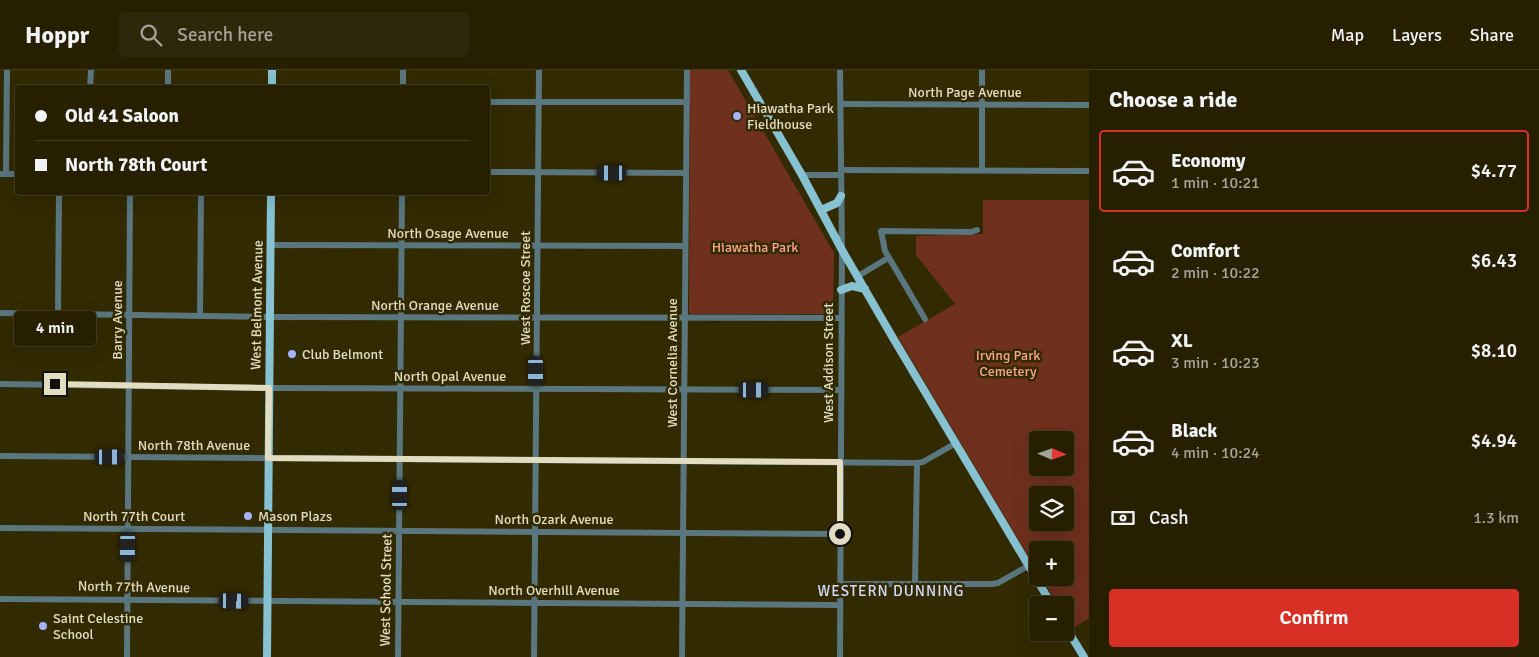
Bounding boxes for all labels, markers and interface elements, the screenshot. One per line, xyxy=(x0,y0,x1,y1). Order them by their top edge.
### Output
search box xyxy=(119,12,469,57)
text: Hoppr xyxy=(25,20,89,50)
icon: search xyxy=(137,21,165,49)
text: Search here xyxy=(177,23,273,47)
text: Map xyxy=(1331,24,1364,46)
text: Layers xyxy=(1392,24,1442,46)
text: Share xyxy=(1470,24,1514,46)
street label: North Page Avenue xyxy=(908,84,1022,101)
text: Choose a ride xyxy=(1109,86,1237,113)
place label: Hiawatha Park Fieldhouse xyxy=(747,100,834,133)
text: Old 41 Saloon xyxy=(65,104,179,128)
marker: Hiawatha Park Fieldhouse xyxy=(731,110,743,122)
icon: car xyxy=(1111,149,1156,194)
text: Economy xyxy=(1171,149,1245,173)
text: North 78th Court xyxy=(65,153,207,177)
text: $4.77 xyxy=(1471,159,1517,183)
car xyxy=(597,166,627,181)
text: 1 min · 10:21 xyxy=(1171,173,1260,193)
street label: North Osage Avenue xyxy=(387,225,509,242)
street label: West Roscoe Street xyxy=(517,231,534,345)
park label: Hiawatha Park xyxy=(712,239,798,256)
icon: car xyxy=(1111,239,1156,284)
text: Comfort xyxy=(1171,239,1240,263)
street label: West Belmont Avenue xyxy=(247,240,267,370)
text: $6.43 xyxy=(1471,249,1517,273)
text: 2 min · 10:22 xyxy=(1171,263,1260,283)
street label: Barry Avenue xyxy=(109,280,126,360)
street label: North Orange Avenue xyxy=(371,297,499,314)
street label: West Cornelia Avenue xyxy=(664,298,681,428)
street label: West Addison Street xyxy=(820,303,837,423)
callout: 4 min xyxy=(14,312,96,346)
text: 4 min xyxy=(36,318,74,338)
icon: car xyxy=(1111,329,1156,374)
text: XL xyxy=(1171,329,1193,353)
text: $8.10 xyxy=(1471,339,1517,363)
place label: Club Belmont xyxy=(302,346,383,363)
park label: Irving Park Cemetery xyxy=(976,347,1040,380)
marker: Club Belmont xyxy=(286,348,298,360)
text: 3 min · 10:23 xyxy=(1171,353,1260,373)
car xyxy=(528,356,543,386)
street label: North Opal Avenue xyxy=(394,368,506,385)
route end xyxy=(44,373,66,395)
car xyxy=(739,383,769,398)
icon: car xyxy=(1111,419,1156,464)
text: Black xyxy=(1171,419,1217,443)
text: $4.94 xyxy=(1471,429,1517,453)
north arrow xyxy=(1029,431,1074,476)
map controls xyxy=(1029,431,1074,641)
street label: North 78th Avenue xyxy=(138,437,250,454)
text: 4 min · 10:24 xyxy=(1171,443,1260,463)
car xyxy=(95,450,125,465)
car xyxy=(392,480,407,510)
button: layers xyxy=(1029,486,1074,531)
icon: cash xyxy=(1109,504,1137,532)
text: Cash xyxy=(1149,506,1189,530)
street label: North 77th Court xyxy=(83,508,185,525)
place label: Mason Plazs xyxy=(258,508,332,525)
text: 1.3 km xyxy=(1473,508,1519,528)
marker: Mason Plazs xyxy=(242,510,254,522)
street label: North Ozark Avenue xyxy=(494,511,614,528)
route start xyxy=(829,523,851,545)
car xyxy=(120,532,135,562)
street label: West School Street xyxy=(377,533,395,646)
button: + xyxy=(1029,541,1074,586)
street label: North 77th Avenue xyxy=(78,578,190,596)
street label: North Overhill Avenue xyxy=(488,582,620,599)
district label: WESTERN DUNNING xyxy=(818,582,964,600)
button: Confirm xyxy=(1109,589,1519,647)
car xyxy=(218,593,249,609)
button: − xyxy=(1029,596,1074,641)
place label: Saint Celestine School xyxy=(53,610,143,643)
marker: Saint Celestine School xyxy=(37,620,49,632)

